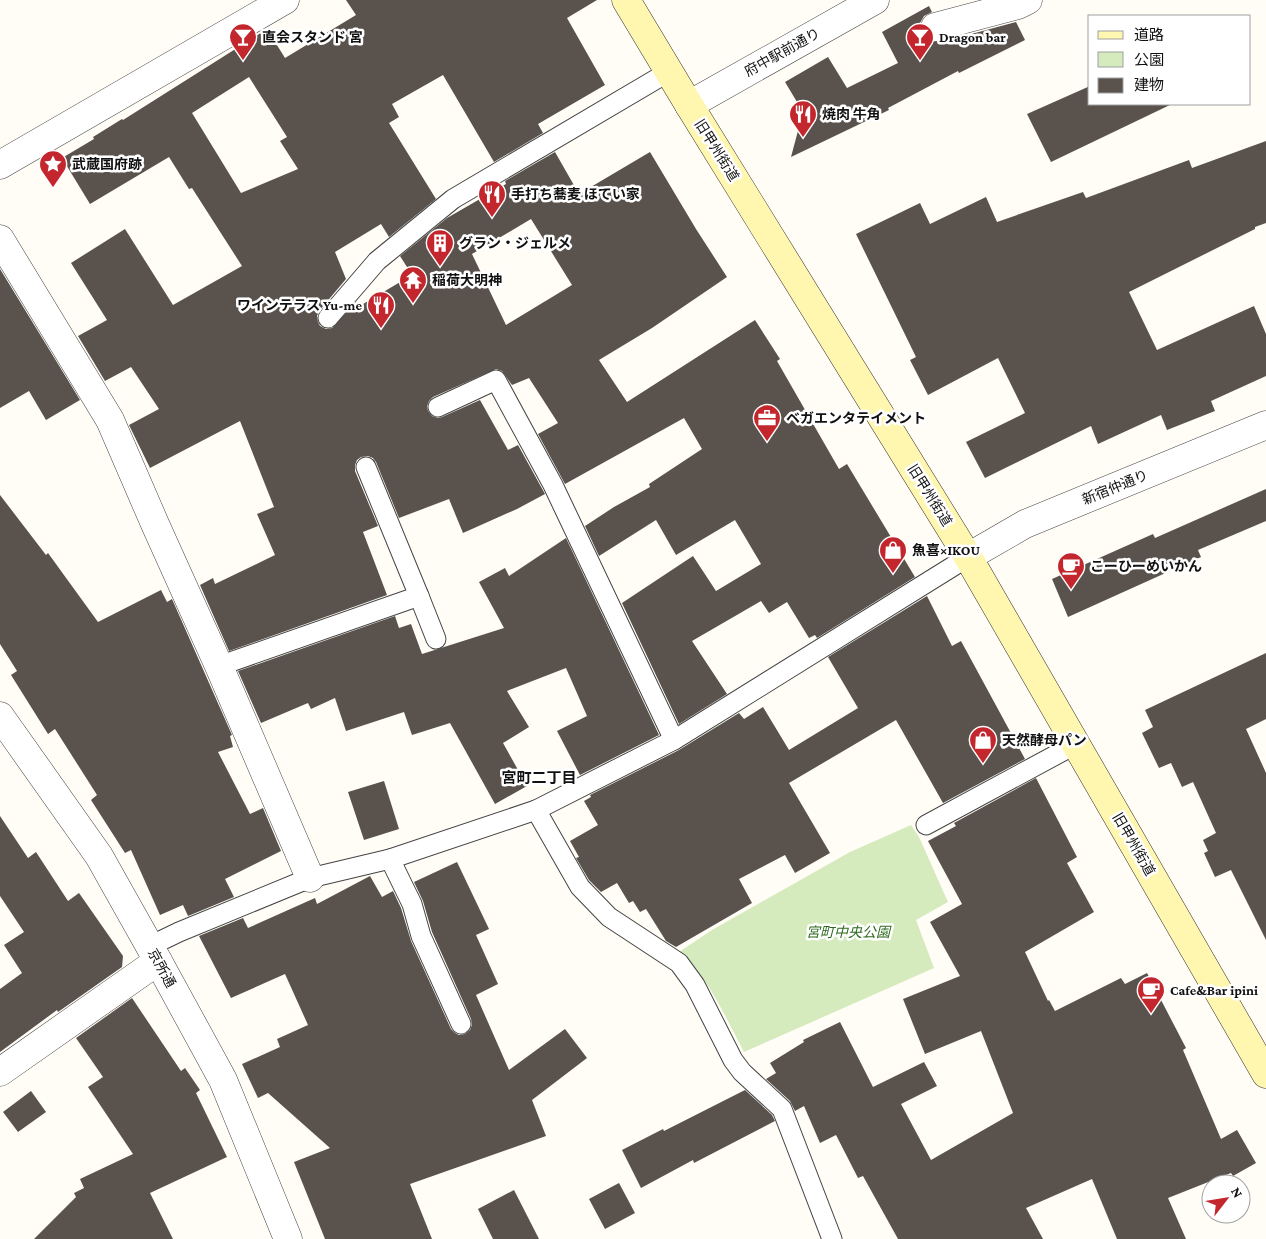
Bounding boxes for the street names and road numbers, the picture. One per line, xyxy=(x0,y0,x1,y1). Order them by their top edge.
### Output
street label: 府中駅前通り xyxy=(741,25,823,79)
street label: 旧甲州街道 xyxy=(692,116,742,184)
street label: 旧甲州街道 xyxy=(905,461,955,529)
street label: 新宿仲通り xyxy=(1080,466,1150,508)
street label: 旧甲州街道 xyxy=(1110,810,1158,878)
street label: 京所通 xyxy=(145,946,179,990)

